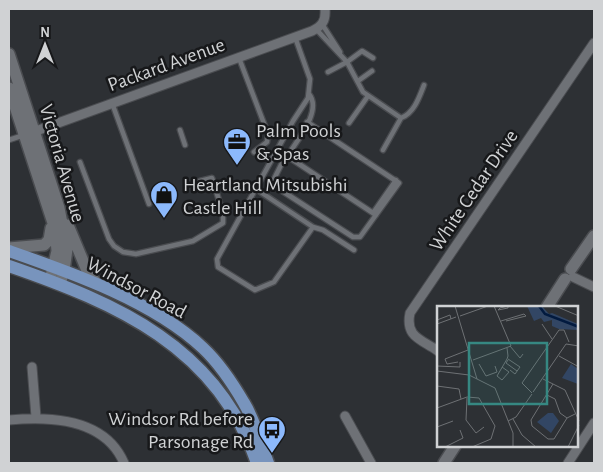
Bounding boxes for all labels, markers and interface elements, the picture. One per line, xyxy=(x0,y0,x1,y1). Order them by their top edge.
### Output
north arrow xyxy=(20,20,70,70)
text: N xyxy=(40,26,50,40)
street label: Packard Avenue xyxy=(105,35,228,95)
street label: Victoria Avenue xyxy=(36,102,88,225)
place label: Palm Pools & Spas xyxy=(256,121,341,164)
street label: White Cedar Drive xyxy=(426,126,522,255)
office icon: Palm Pools & Spas xyxy=(222,127,252,166)
place label: Heartland Mitsubishi Castle Hill xyxy=(183,175,348,218)
shop icon: Heartland Mitsubishi Castle Hill xyxy=(149,180,179,219)
street label: Windsor Road xyxy=(83,253,190,323)
inset map xyxy=(437,306,578,447)
place label: Windsor Rd before Parsonage Rd xyxy=(108,409,253,452)
bus stop icon: Windsor Rd before Parsonage Rd xyxy=(257,415,287,454)

